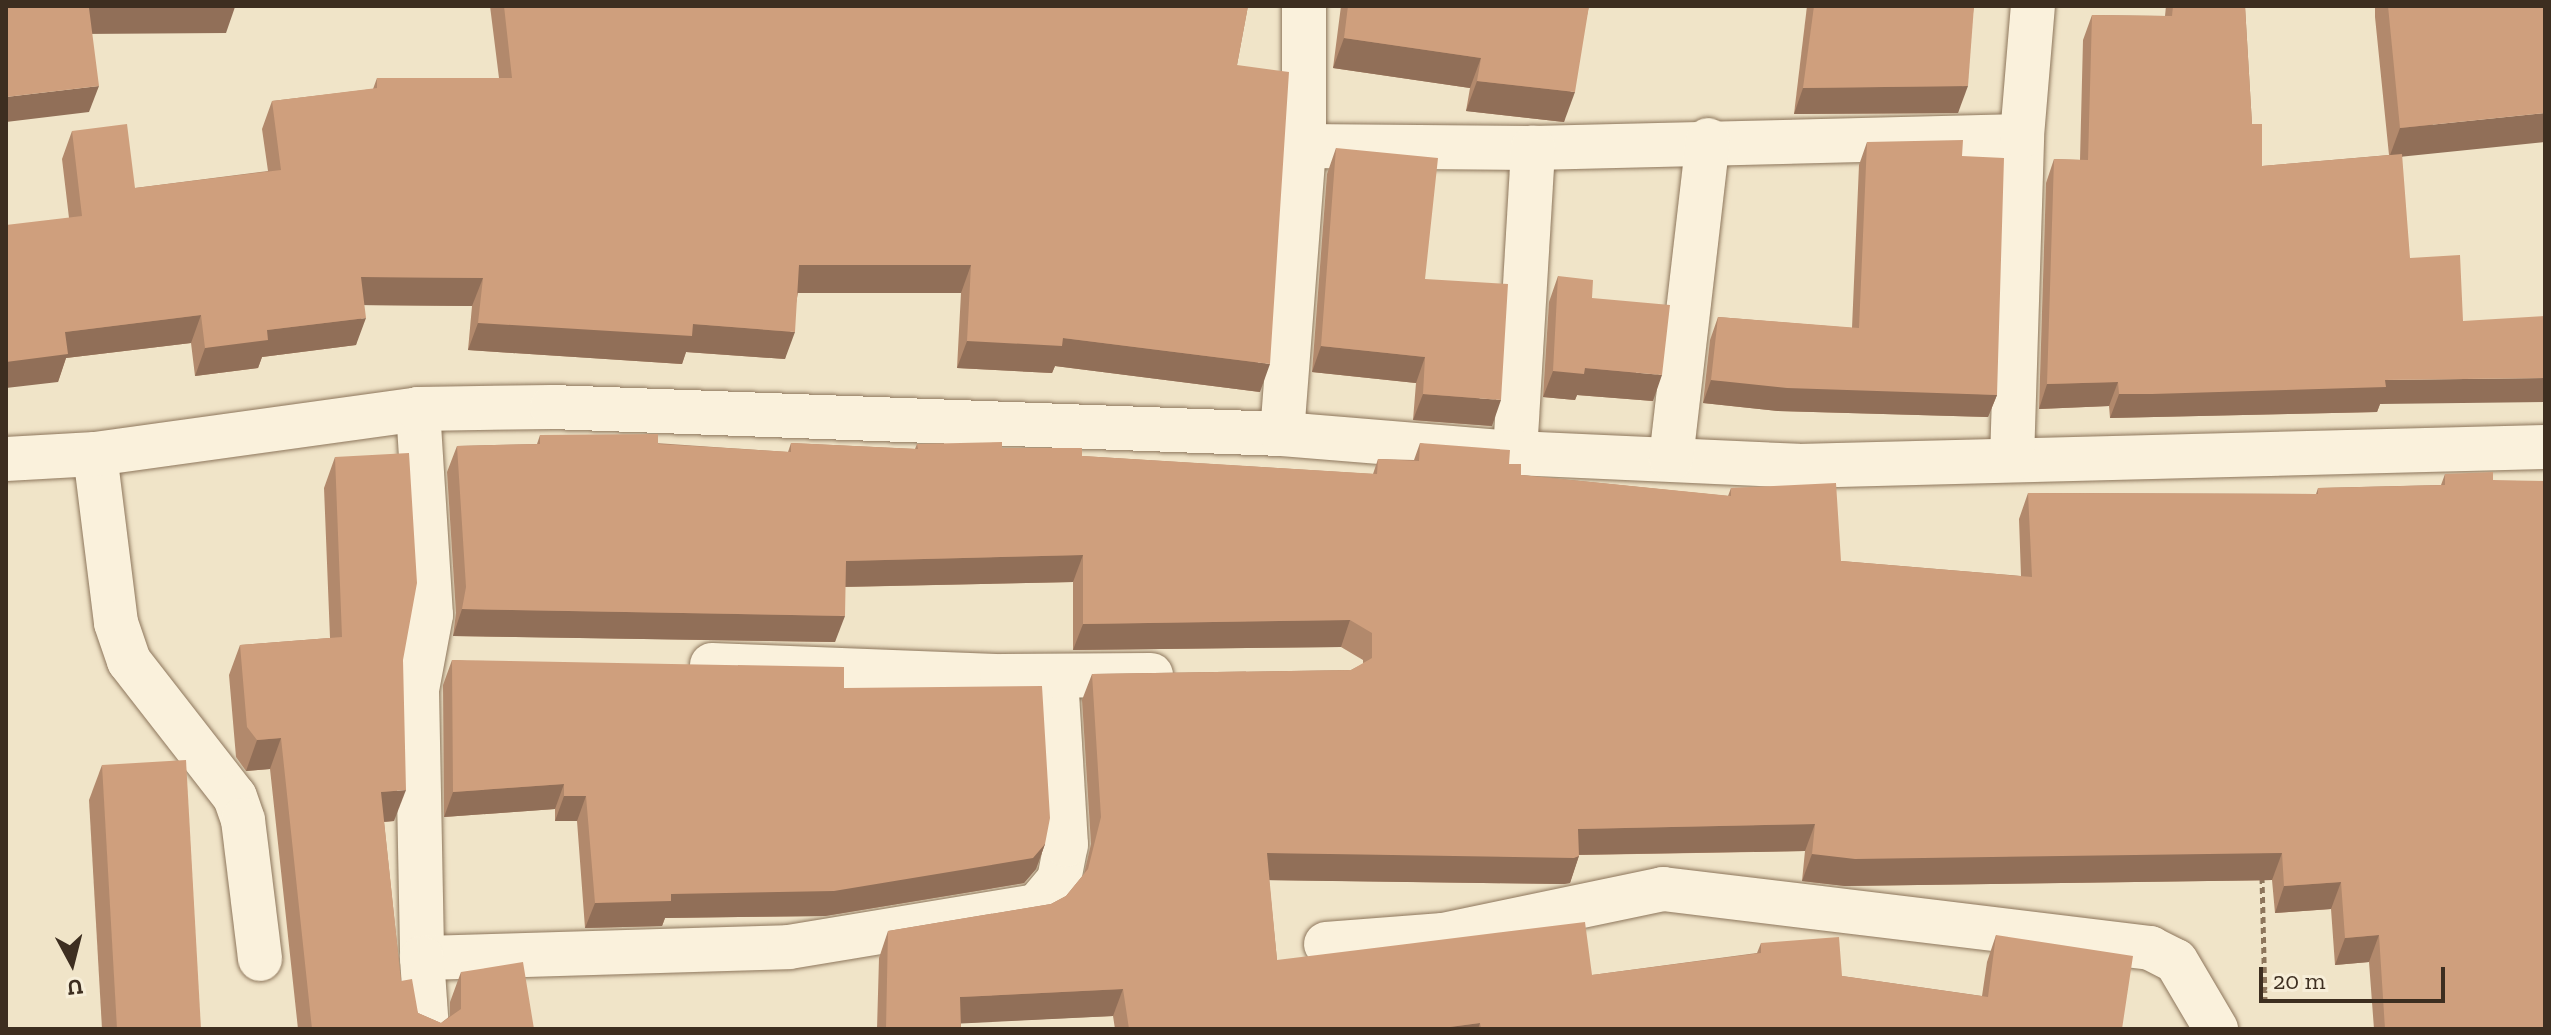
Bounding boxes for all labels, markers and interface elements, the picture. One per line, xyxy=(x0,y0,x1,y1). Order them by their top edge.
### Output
north arrow xyxy=(32,923,112,1003)
scale bar xyxy=(2263,951,2449,1001)
text: 20 m xyxy=(2273,966,2325,995)
text: U xyxy=(65,973,84,1002)

